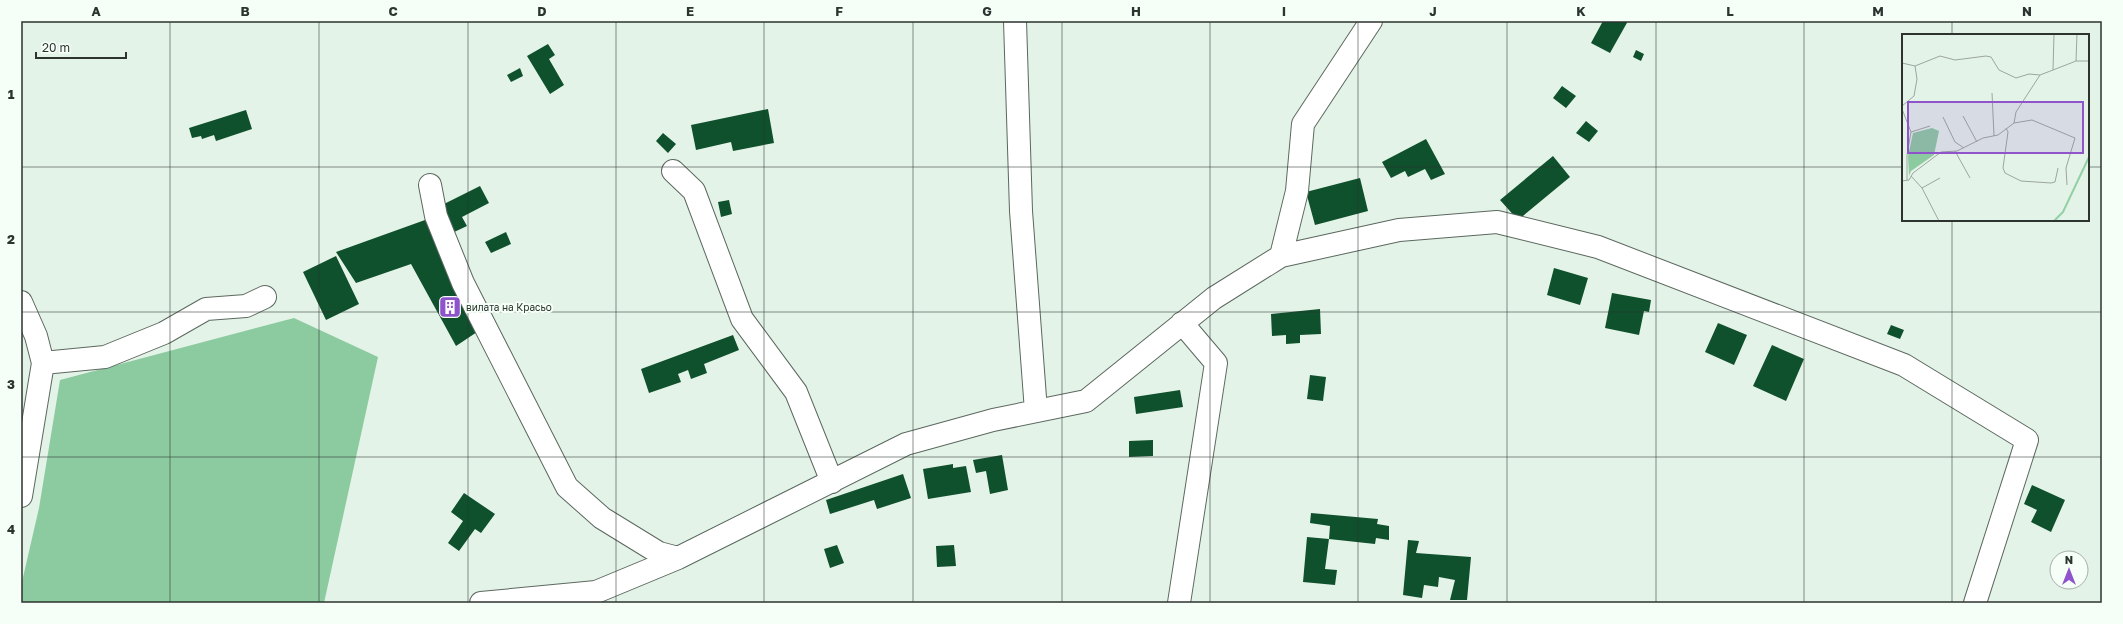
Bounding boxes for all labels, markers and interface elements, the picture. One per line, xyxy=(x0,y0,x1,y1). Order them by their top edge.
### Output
text: A xyxy=(91,3,101,19)
text: B xyxy=(240,3,250,19)
text: C xyxy=(388,3,398,19)
text: D xyxy=(537,3,547,19)
text: E xyxy=(686,3,694,19)
text: F xyxy=(835,3,843,19)
text: G xyxy=(982,3,992,19)
text: H xyxy=(1131,3,1141,19)
text: I xyxy=(1282,3,1286,19)
text: J xyxy=(1429,3,1437,19)
text: K xyxy=(1576,3,1586,19)
text: L xyxy=(1726,3,1734,19)
text: M xyxy=(1872,3,1884,19)
text: N xyxy=(2022,3,2032,19)
scale bar xyxy=(36,34,126,60)
inset map xyxy=(1902,34,2089,221)
text: 20 m xyxy=(42,40,70,55)
text: 1 xyxy=(8,86,15,102)
text: 2 xyxy=(7,231,15,247)
building icon: вилата на Красьо xyxy=(437,294,463,320)
place label: вилата на Красьо xyxy=(466,301,552,313)
text: 3 xyxy=(7,376,15,392)
text: 4 xyxy=(7,521,15,537)
north arrow xyxy=(2049,550,2089,590)
text: N xyxy=(2065,553,2073,566)

